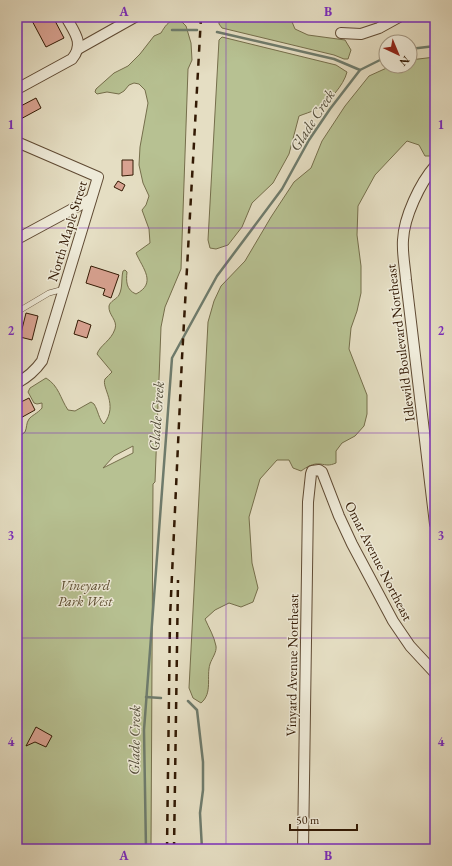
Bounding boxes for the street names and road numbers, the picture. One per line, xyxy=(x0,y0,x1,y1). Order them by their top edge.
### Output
street label: North Maple Street xyxy=(43,178,91,284)
street label: Idlewild Boulevard Northeast xyxy=(381,263,419,423)
street label: Omar Avenue Northeast xyxy=(341,498,417,624)
street label: Vinyard Avenue Northeast xyxy=(282,593,302,736)

